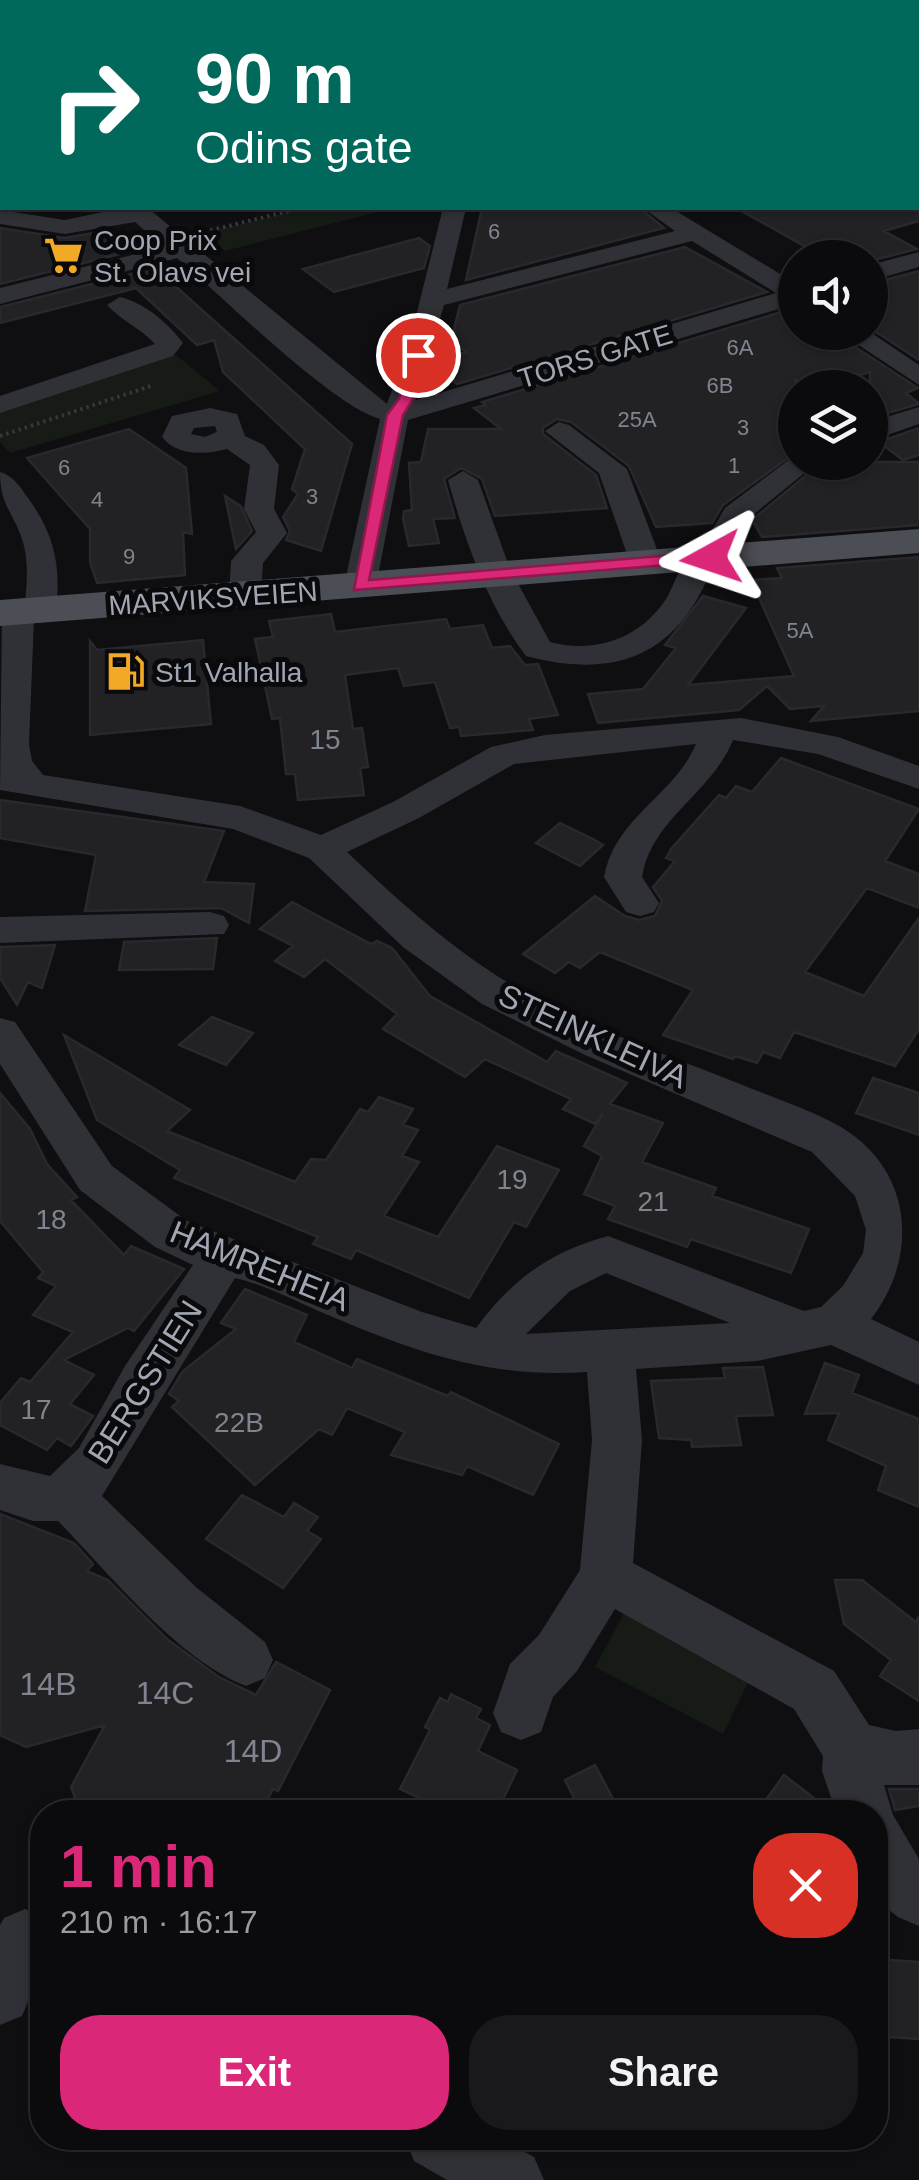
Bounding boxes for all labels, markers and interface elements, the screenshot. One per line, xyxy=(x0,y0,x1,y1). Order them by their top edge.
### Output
icon: right xyxy=(30,40,160,170)
text: 90 m xyxy=(195,40,355,118)
text: Odins gate xyxy=(195,122,413,173)
house number: 6 xyxy=(488,219,500,244)
place label: Coop Prix St. Olavs vei xyxy=(94,225,251,288)
supermarket icon: Coop Prix St. Olavs vei xyxy=(43,235,85,277)
map controls xyxy=(778,240,888,480)
button: sound xyxy=(778,240,888,350)
pin xyxy=(376,313,461,398)
street label: TORS GATE xyxy=(514,318,676,395)
icon: arrive xyxy=(391,328,446,383)
house number: 6A xyxy=(727,335,754,360)
button: layers xyxy=(778,370,888,480)
house number: 6B xyxy=(707,373,733,398)
house number: 25A xyxy=(617,407,657,432)
house number: 3 xyxy=(737,415,749,440)
house number: 1 xyxy=(728,453,740,478)
house number: 6 xyxy=(58,455,70,480)
house number: 3 xyxy=(306,484,318,509)
house number: 4 xyxy=(91,487,103,512)
position arrow xyxy=(659,506,763,610)
house number: 9 xyxy=(123,544,135,569)
street label: MARVIKSVEIEN xyxy=(107,576,319,621)
house number: 5A xyxy=(787,618,814,643)
fuel station icon: St1 Valhalla xyxy=(104,651,146,693)
place label: St1 Valhalla xyxy=(155,657,303,688)
house number: 15 xyxy=(309,724,341,755)
street label: STEINKLEIVA xyxy=(493,977,694,1096)
house number: 19 xyxy=(496,1164,528,1195)
house number: 21 xyxy=(637,1186,669,1217)
house number: 18 xyxy=(35,1204,67,1235)
street label: HAMREHEIA xyxy=(165,1214,356,1319)
street label: BERGSTIEN xyxy=(81,1294,209,1470)
house number: 17 xyxy=(20,1394,52,1425)
house number: 22B xyxy=(214,1407,264,1438)
house number: 14B xyxy=(20,1666,76,1702)
house number: 14C xyxy=(136,1675,194,1711)
house number: 14D xyxy=(224,1733,282,1769)
text: 1 min xyxy=(60,1833,217,1900)
button: close xyxy=(753,1833,858,1938)
text: 210 m · 16:17 xyxy=(60,1904,257,1940)
button: Exit xyxy=(60,2015,449,2130)
button: Share xyxy=(469,2015,858,2130)

